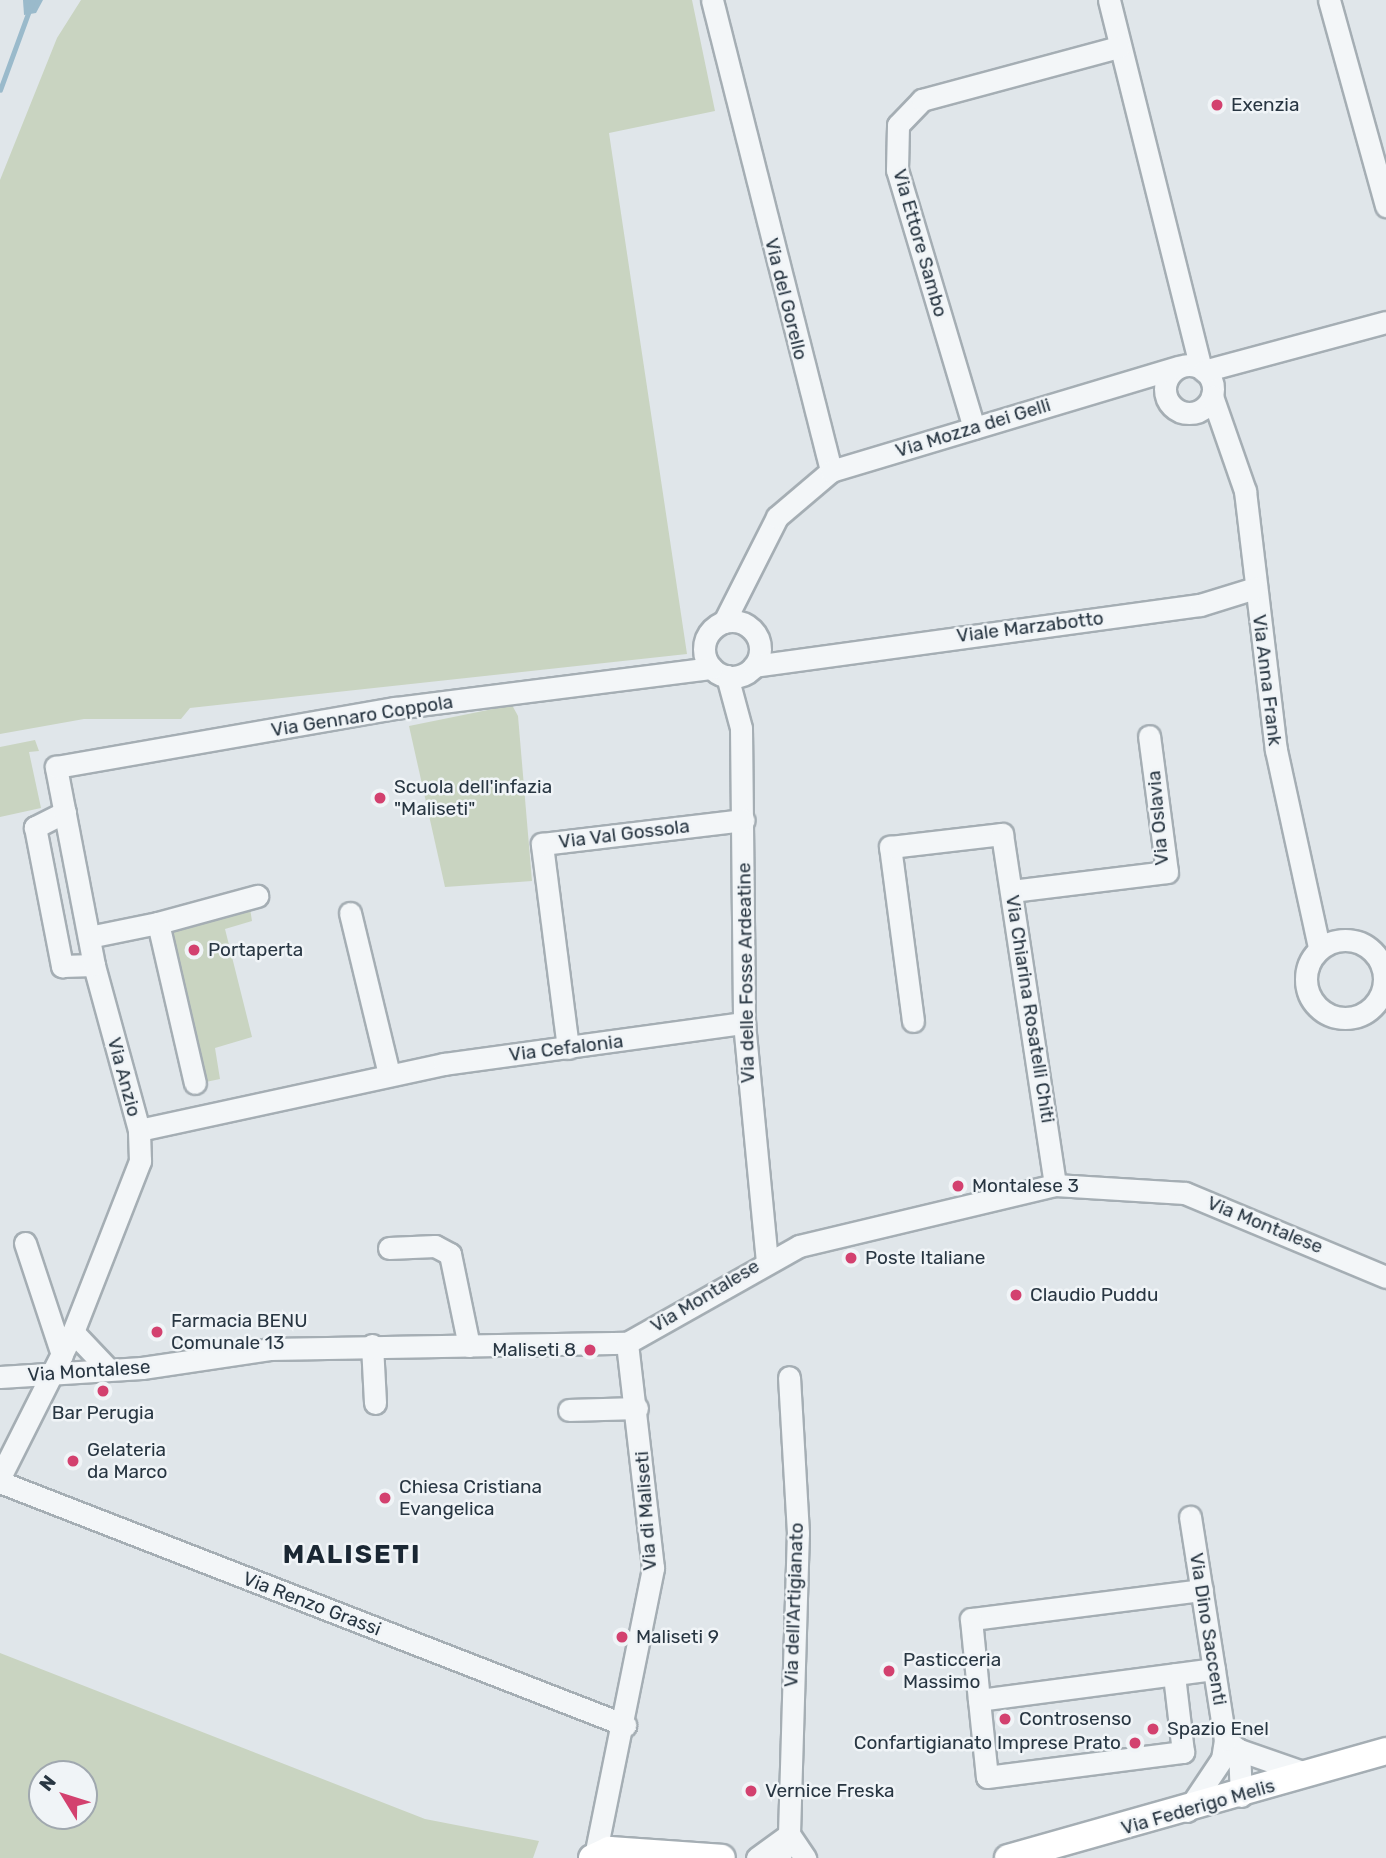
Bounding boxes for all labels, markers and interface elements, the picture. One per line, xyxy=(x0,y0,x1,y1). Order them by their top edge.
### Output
place label: Exenzia xyxy=(1231,94,1299,116)
marker: Exenzia xyxy=(1209,97,1225,113)
street label: Via Ettore Sambo xyxy=(888,166,952,320)
street label: Via del Gorello xyxy=(760,236,812,362)
street label: Via Mozza dei Gelli xyxy=(893,394,1053,462)
street label: Viale Marzabotto xyxy=(955,607,1105,647)
street label: Via Anna Frank xyxy=(1248,613,1286,747)
street label: Via Gennaro Coppola xyxy=(269,690,455,742)
street label: Via Oslavia xyxy=(1142,770,1174,866)
place label: Scuola dell'infazia "Maliseti" xyxy=(394,776,552,820)
marker: Scuola dell'infazia "Maliseti" xyxy=(372,790,388,806)
street label: Via Val Gossola xyxy=(557,815,691,853)
street label: Via delle Fosse Ardeatine xyxy=(733,862,759,1084)
street label: Via Chiarina Rosatelli Chiti xyxy=(1001,893,1059,1125)
place label: Portaperta xyxy=(208,939,303,961)
marker: Portaperta xyxy=(186,942,202,958)
street label: Via Cefalonia xyxy=(507,1030,625,1066)
street label: Via Anzio xyxy=(102,1035,146,1119)
place label: Montalese 3 xyxy=(972,1175,1079,1197)
marker: Montalese 3 xyxy=(950,1178,966,1194)
street label: Via Montalese xyxy=(1204,1191,1326,1259)
place label: Poste Italiane xyxy=(865,1247,985,1269)
marker: Poste Italiane xyxy=(843,1250,859,1266)
street label: Via Montalese xyxy=(646,1255,764,1337)
place label: Claudio Puddu xyxy=(1030,1284,1158,1306)
marker: Claudio Puddu xyxy=(1008,1287,1024,1303)
place label: Farmacia BENU Comunale 13 xyxy=(171,1310,308,1354)
marker: Farmacia BENU Comunale 13 xyxy=(149,1324,165,1340)
place label: Maliseti 8 xyxy=(492,1339,576,1361)
marker: Maliseti 8 xyxy=(582,1342,598,1358)
street label: Via Montalese xyxy=(27,1355,151,1387)
marker: Bar Perugia xyxy=(95,1383,111,1399)
place label: Bar Perugia xyxy=(52,1402,154,1424)
place label: Gelateria da Marco xyxy=(87,1439,167,1483)
street label: Via di Maliseti xyxy=(630,1450,662,1572)
marker: Gelateria da Marco xyxy=(65,1453,81,1469)
place label: Chiesa Cristiana Evangelica xyxy=(399,1476,542,1520)
marker: Chiesa Cristiana Evangelica xyxy=(377,1490,393,1506)
street label: Via dell'Artigianato xyxy=(780,1522,808,1688)
district label: MALISETI xyxy=(284,1539,420,1571)
street label: Via Dino Saccenti xyxy=(1185,1551,1231,1707)
street label: Via Renzo Grassi xyxy=(240,1567,384,1641)
place label: Maliseti 9 xyxy=(636,1626,719,1648)
marker: Maliseti 9 xyxy=(614,1629,630,1645)
place label: Pasticceria Massimo xyxy=(903,1649,1001,1693)
marker: Pasticceria Massimo xyxy=(881,1663,897,1679)
place label: Controsenso xyxy=(1019,1708,1132,1730)
marker: Controsenso xyxy=(997,1711,1013,1727)
place label: Spazio Enel xyxy=(1167,1718,1269,1740)
marker: Spazio Enel xyxy=(1145,1721,1161,1737)
place label: Confartigianato Imprese Prato xyxy=(854,1732,1121,1754)
marker: Confartigianato Imprese Prato xyxy=(1127,1735,1143,1751)
north arrow xyxy=(28,1760,98,1830)
text: N xyxy=(34,1771,61,1795)
street label: Via Federigo Melis xyxy=(1118,1774,1278,1840)
place label: Vernice Freska xyxy=(765,1780,895,1802)
marker: Vernice Freska xyxy=(743,1783,759,1799)

